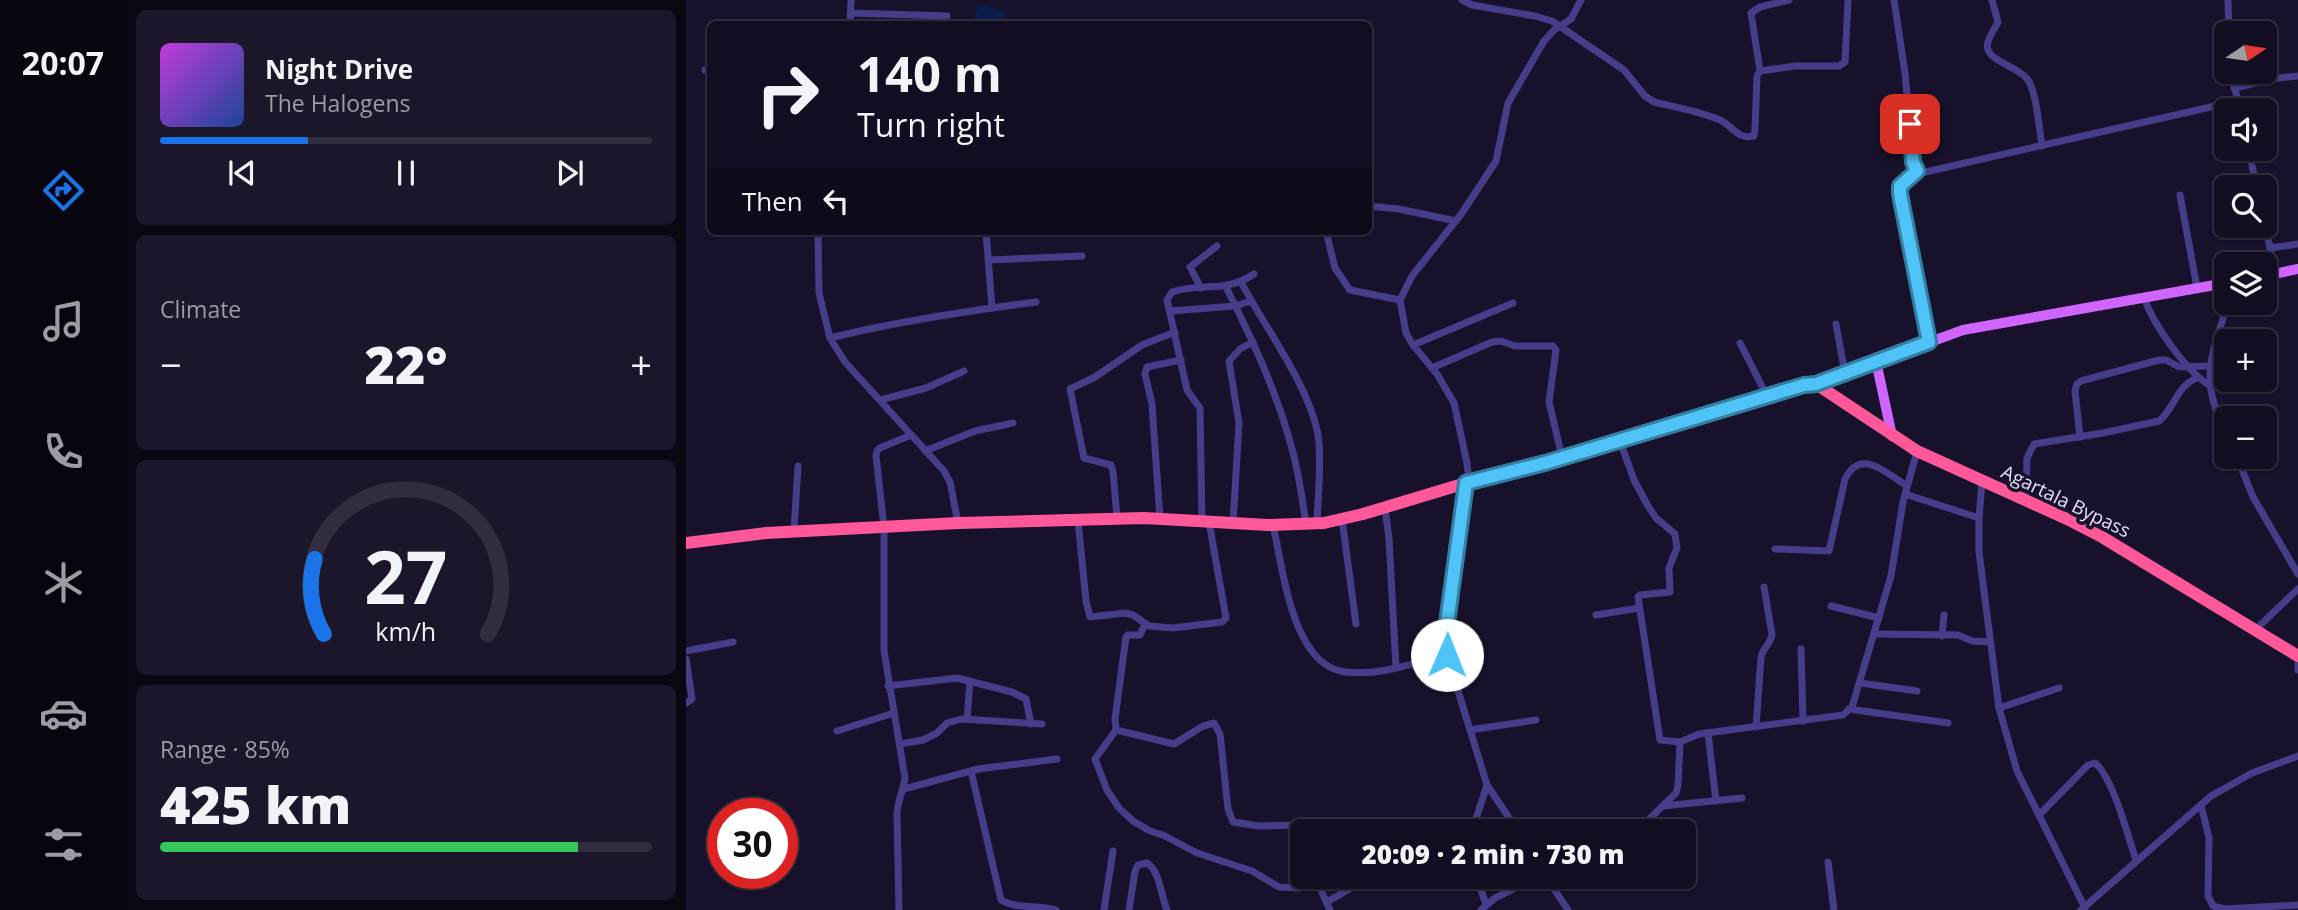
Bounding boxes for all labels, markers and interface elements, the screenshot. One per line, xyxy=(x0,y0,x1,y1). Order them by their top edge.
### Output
north arrow xyxy=(2214,21,2277,84)
map controls xyxy=(2214,21,2277,469)
text: 140 m xyxy=(857,40,1002,106)
text: 20:07 xyxy=(22,41,104,84)
icon: right xyxy=(742,49,833,140)
text: Night Drive xyxy=(265,51,413,87)
text: The Halogens xyxy=(265,87,411,119)
pin xyxy=(1880,94,1940,154)
button: sound xyxy=(2214,98,2277,161)
text: Turn right xyxy=(857,103,1005,146)
icon: arrive xyxy=(1891,105,1929,143)
icon: previous xyxy=(223,154,261,192)
icon: pause xyxy=(387,154,425,192)
icon: next xyxy=(551,154,589,192)
icon: directions xyxy=(39,166,88,215)
button: search xyxy=(2214,175,2277,238)
icon: left xyxy=(817,182,855,220)
text: Then xyxy=(742,183,803,219)
button: layers xyxy=(2214,252,2277,315)
text: Climate xyxy=(160,293,241,325)
icon: music xyxy=(39,297,88,346)
text: 22° xyxy=(365,328,447,399)
button: + xyxy=(2214,329,2277,392)
text: − xyxy=(160,338,182,390)
text: + xyxy=(630,338,652,390)
button: − xyxy=(2214,406,2277,469)
icon: phone xyxy=(39,427,88,476)
street label: Agartala Bypass xyxy=(1997,459,2135,543)
text: 27 xyxy=(364,526,448,625)
icon: climate xyxy=(39,558,88,607)
text: km/h xyxy=(376,613,436,647)
position arrow xyxy=(1410,618,1484,692)
icon: car xyxy=(39,689,88,738)
text: Range · 85% xyxy=(160,733,290,765)
text: 425 km xyxy=(160,768,351,839)
speed limit sign: 30 xyxy=(707,798,798,889)
icon: filters xyxy=(39,820,88,869)
text: 20:09 · 2 min · 730 m xyxy=(1362,836,1624,872)

